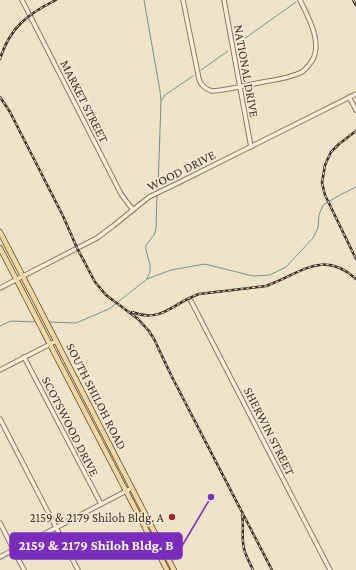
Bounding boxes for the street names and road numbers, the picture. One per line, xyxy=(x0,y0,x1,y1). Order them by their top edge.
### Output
street label: NATIONAL DRIVE xyxy=(231,23,262,119)
street label: MARKET STREET xyxy=(57,57,112,145)
street label: WOOD DRIVE xyxy=(145,147,218,194)
street label: SOUTH SHILOH ROAD xyxy=(63,340,130,452)
street label: SCOTSWOOD DRIVE xyxy=(39,374,102,479)
street label: SHERWIN STREET xyxy=(241,385,298,478)

